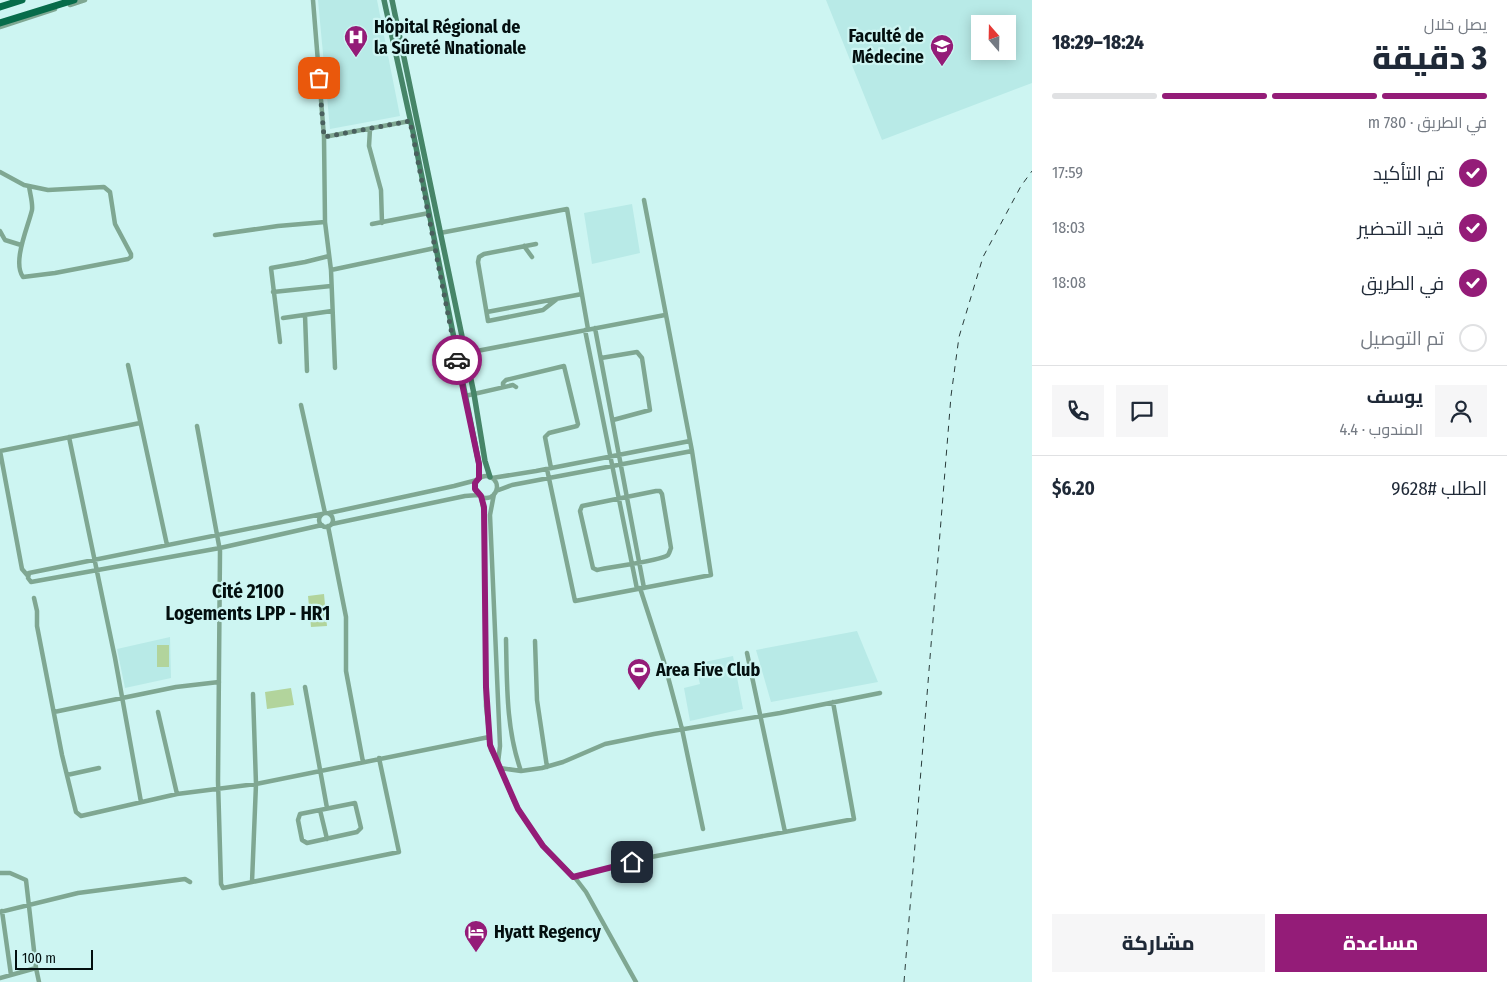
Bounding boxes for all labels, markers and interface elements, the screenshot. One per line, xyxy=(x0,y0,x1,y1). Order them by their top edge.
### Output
north arrow xyxy=(971,15,1016,60)
map controls xyxy=(971,15,1016,60)
text: يصل خلال xyxy=(1424,15,1487,34)
place label: Hôpital Régional de la Sûreté Nnationale xyxy=(374,16,526,59)
hospital icon: Hôpital Régional de la Sûreté Nnationale xyxy=(343,24,369,58)
place label: Faculté de Médecine xyxy=(848,25,924,68)
text: 18:24–18:29 xyxy=(1052,31,1144,54)
school or university icon: Faculté de Médecine xyxy=(929,33,955,67)
text: 3 دقيقة xyxy=(1372,39,1487,77)
pin xyxy=(298,57,340,99)
icon: bag xyxy=(305,64,333,92)
text: في الطريق · 780 m xyxy=(1368,113,1487,132)
icon: check xyxy=(1459,159,1487,187)
text: تم التأكيد xyxy=(1373,162,1444,185)
text: 17:59 xyxy=(1052,163,1083,182)
icon: check xyxy=(1459,214,1487,242)
text: قيد التحضير xyxy=(1357,217,1444,240)
text: 18:03 xyxy=(1052,218,1085,237)
icon: check xyxy=(1459,269,1487,297)
text: في الطريق xyxy=(1361,272,1444,295)
text: 18:08 xyxy=(1052,273,1086,292)
text: تم التوصيل xyxy=(1361,327,1444,350)
courier xyxy=(432,335,482,385)
icon: car xyxy=(443,346,471,374)
button: phone xyxy=(1052,385,1104,437)
button: chat xyxy=(1116,385,1168,437)
text: يوسف xyxy=(1367,385,1423,408)
button: person xyxy=(1435,385,1487,437)
text: المندوب · 4.4 xyxy=(1340,420,1423,439)
text: $6.20 xyxy=(1052,477,1095,500)
text: الطلب #9628 xyxy=(1391,477,1487,500)
district label: Cité 2100 Logements LPP - HR1 xyxy=(166,580,330,625)
sports icon: Area Five Club xyxy=(626,657,652,691)
place label: Area Five Club xyxy=(655,659,760,681)
pin xyxy=(611,841,653,883)
icon: home xyxy=(618,848,646,876)
button: مشاركة xyxy=(1052,914,1265,972)
button: مساعدة xyxy=(1275,914,1487,972)
hotel icon: Hyatt Regency xyxy=(463,919,489,953)
place label: Hyatt Regency xyxy=(494,921,601,943)
scale bar xyxy=(15,947,92,970)
text: 100 m xyxy=(22,950,56,967)

